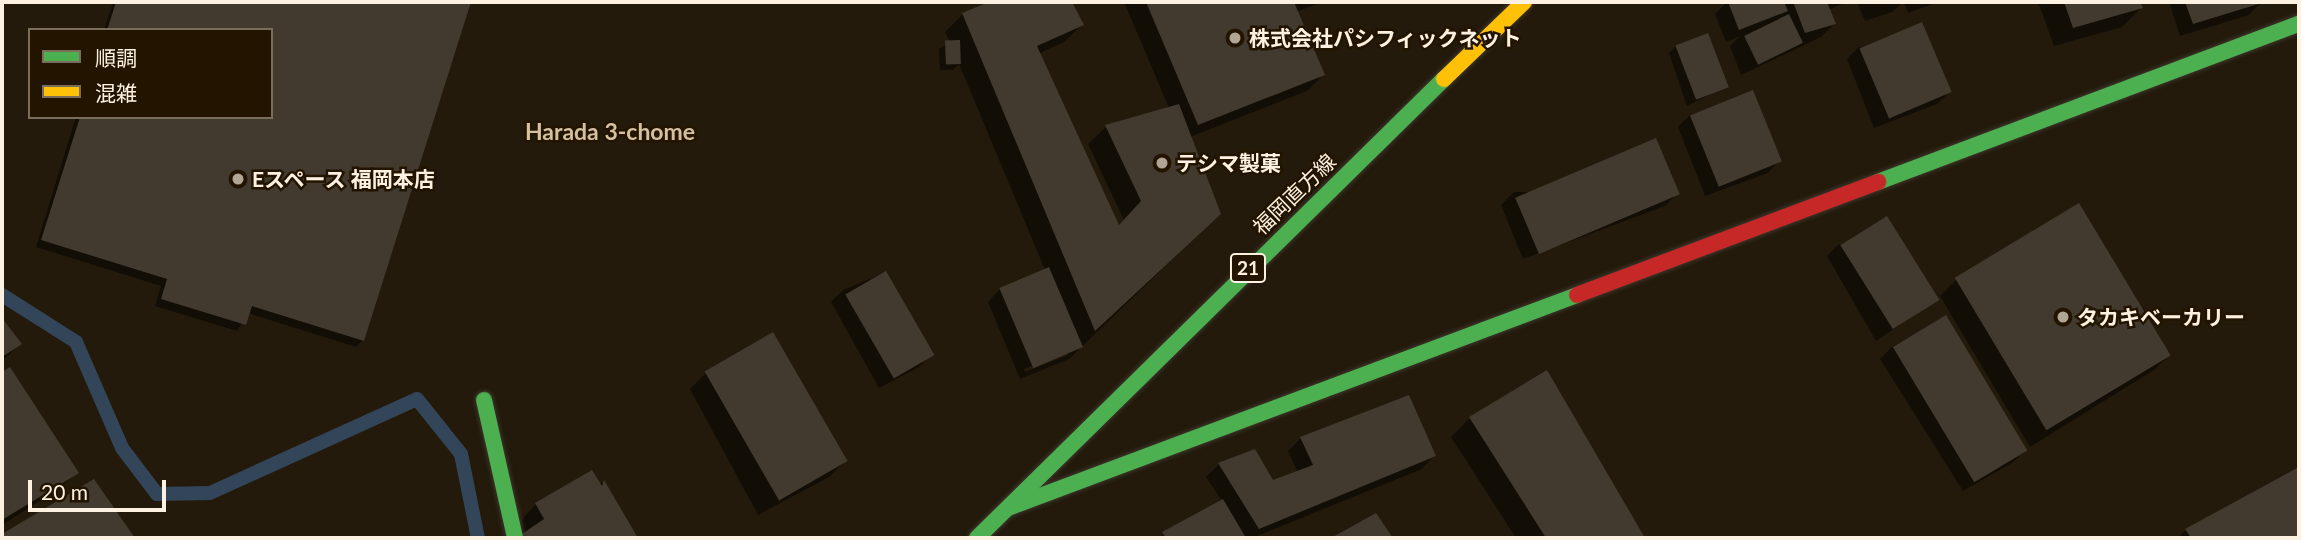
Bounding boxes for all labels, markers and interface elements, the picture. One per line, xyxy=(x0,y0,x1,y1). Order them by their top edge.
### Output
place label: 株式会社パシフィックネット xyxy=(1249,25,1522,51)
legend xyxy=(28,28,273,119)
marker: 株式会社パシフィックネット xyxy=(1227,30,1243,46)
text: 順調 xyxy=(95,45,137,70)
text: 混雑 xyxy=(95,80,137,105)
district label: Harada 3-chome xyxy=(525,117,695,145)
street label: 福岡直方線 xyxy=(1247,148,1341,240)
place label: テシマ製菓 xyxy=(1176,150,1281,176)
marker: テシマ製菓 xyxy=(1154,155,1170,171)
place label: Eスペース 福岡本店 xyxy=(252,166,437,192)
marker: Eスペース 福岡本店 xyxy=(230,171,246,187)
road number: 21 xyxy=(1229,252,1267,284)
place label: タカキベーカリー xyxy=(2077,304,2245,330)
marker: タカキベーカリー xyxy=(2055,309,2071,325)
scale bar xyxy=(32,466,170,510)
text: 20 m xyxy=(41,479,88,504)

